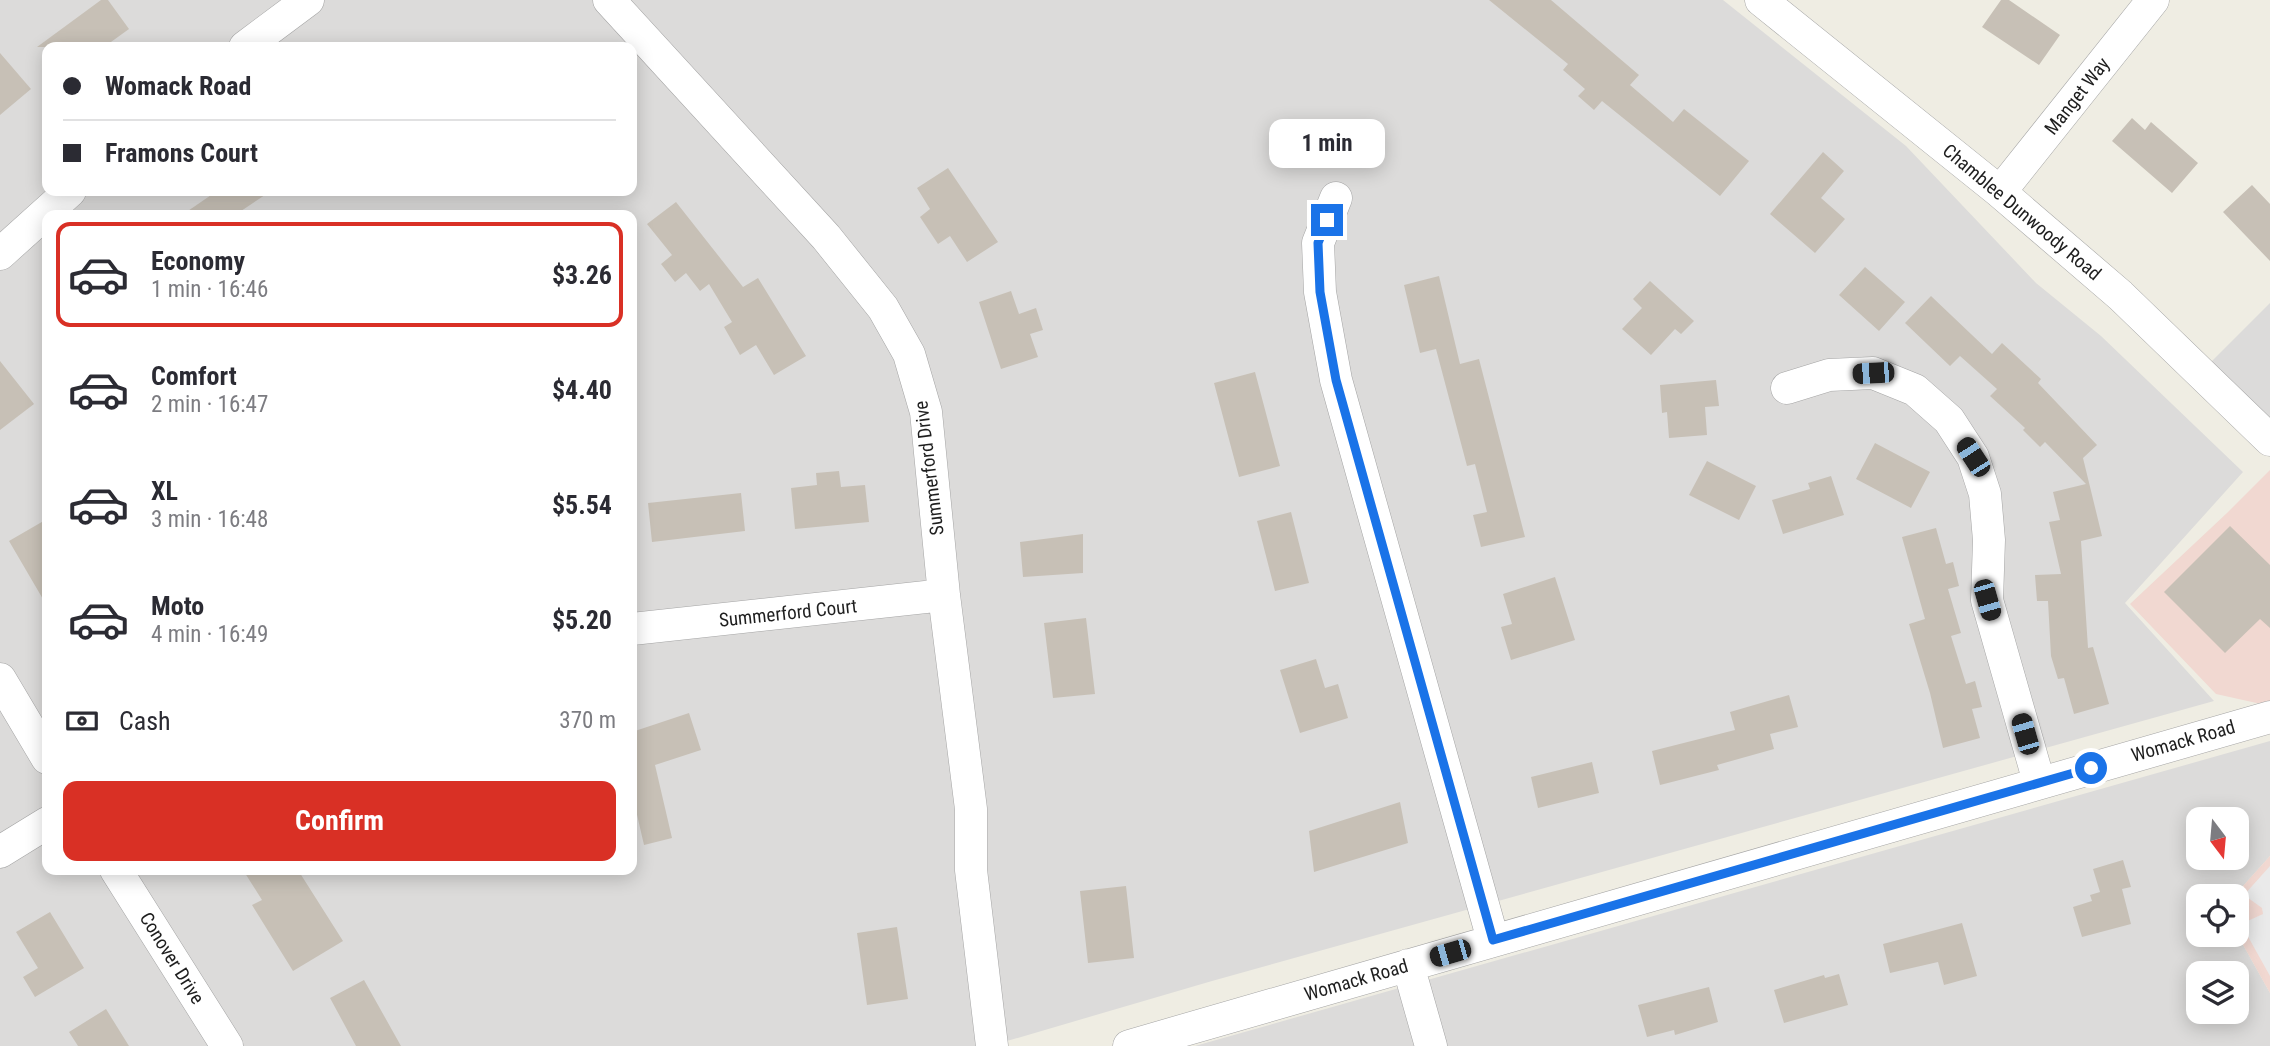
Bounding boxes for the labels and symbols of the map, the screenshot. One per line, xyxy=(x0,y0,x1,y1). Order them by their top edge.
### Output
street label: Manget Way xyxy=(2040,53,2114,139)
callout: 1 min xyxy=(1269,118,1385,168)
street label: Chamblee Dunwoody Road xyxy=(1938,139,2106,285)
route end xyxy=(1311,204,1343,236)
car xyxy=(1852,361,1895,385)
street label: Summerford Drive xyxy=(909,399,949,537)
car xyxy=(1953,434,1994,480)
car xyxy=(1972,577,2003,623)
street label: Summerford Court xyxy=(718,594,858,632)
car xyxy=(2010,711,2041,757)
street label: Womack Road xyxy=(2128,715,2238,767)
route start xyxy=(2075,752,2107,784)
north arrow xyxy=(2186,807,2249,870)
street label: Conover Drive xyxy=(135,908,209,1008)
car xyxy=(1427,937,1474,969)
street label: Womack Road xyxy=(1301,954,1411,1006)

